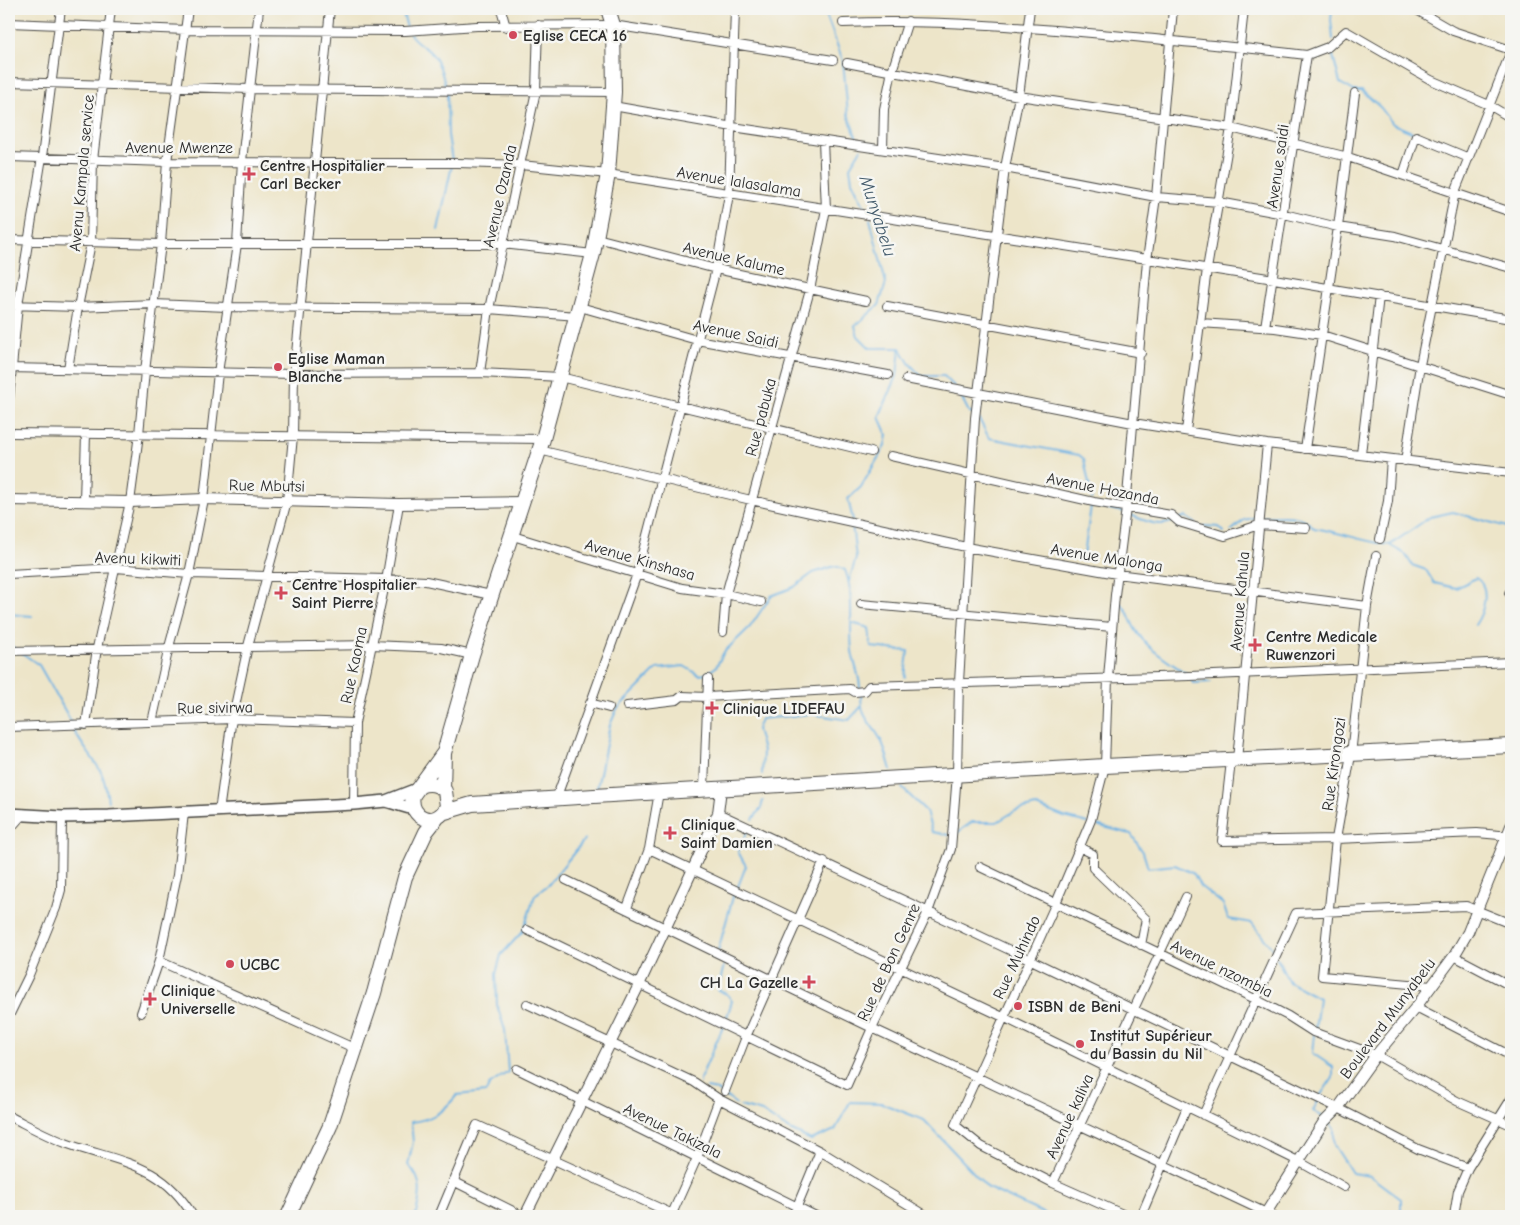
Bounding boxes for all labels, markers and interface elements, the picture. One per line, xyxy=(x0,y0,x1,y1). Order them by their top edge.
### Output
place label: Eglise CECA 16 xyxy=(523,27,627,45)
marker: Eglise CECA 16 xyxy=(507,29,519,41)
street label: Avenu Kampala service xyxy=(66,94,98,252)
street label: Avenue saidi xyxy=(1263,123,1293,209)
street label: Avenue Mwenze xyxy=(125,139,233,157)
street label: Avenue Ozanda xyxy=(479,143,521,249)
place label: Centre Hospitalier Carl Becker xyxy=(260,157,385,193)
street label: Avenue lalasalama xyxy=(675,163,802,201)
marker: Centre Hospitalier Carl Becker xyxy=(242,167,256,181)
water label: Munyabelu xyxy=(854,172,900,259)
street label: Avenue Kalume xyxy=(681,238,787,279)
street label: Avenue Saidi xyxy=(691,316,780,352)
place label: Eglise Maman Blanche xyxy=(288,350,385,386)
marker: Eglise Maman Blanche xyxy=(272,361,284,373)
street label: Rue pabuka xyxy=(742,376,780,458)
street label: Avenue Hozanda xyxy=(1045,469,1161,509)
street label: Rue Mbutsi xyxy=(229,476,305,496)
street label: Avenue Kinshasa xyxy=(583,536,697,584)
street label: Avenue Malonga xyxy=(1049,540,1164,576)
street label: Avenu kikwiti xyxy=(94,548,182,570)
street label: Avenue Kahula xyxy=(1227,551,1253,652)
place label: Centre Hospitalier Saint Pierre xyxy=(292,576,417,612)
marker: Centre Hospitalier Saint Pierre xyxy=(274,586,288,600)
street label: Rue Kaoma xyxy=(337,625,371,705)
place label: Centre Medicale Ruwenzori xyxy=(1266,628,1377,664)
marker: Centre Medicale Ruwenzori xyxy=(1248,638,1262,652)
street label: Rue sivirwa xyxy=(177,698,253,718)
place label: Clinique LIDEFAU xyxy=(723,700,845,718)
marker: Clinique LIDEFAU xyxy=(705,701,719,715)
street label: Rue Kirongozi xyxy=(1319,716,1349,812)
place label: Clinique Saint Damien xyxy=(681,816,773,852)
marker: Clinique Saint Damien xyxy=(663,826,677,840)
street label: Rue de Bon Genre xyxy=(854,901,924,1024)
street label: Rue Muhindo xyxy=(990,913,1044,1002)
street label: Avenue nzombia xyxy=(1167,936,1276,1001)
street label: Boulevard Munyabelu xyxy=(1337,955,1439,1082)
place label: UCBC xyxy=(240,956,280,974)
marker: UCBC xyxy=(224,958,236,970)
place label: CH La Gazelle xyxy=(700,974,798,992)
marker: CH La Gazelle xyxy=(802,975,816,989)
place label: Clinique Universelle xyxy=(161,982,235,1018)
marker: Clinique Universelle xyxy=(143,992,157,1006)
place label: ISBN de Beni xyxy=(1028,998,1121,1016)
marker: ISBN de Beni xyxy=(1012,1000,1024,1012)
place label: Institut Supérieur du Bassin du Nil xyxy=(1090,1027,1212,1063)
marker: Institut Supérieur du Bassin du Nil xyxy=(1074,1038,1086,1050)
street label: Avenue kaliva xyxy=(1042,1071,1097,1162)
street label: Avenue Takizala xyxy=(620,1099,725,1162)

